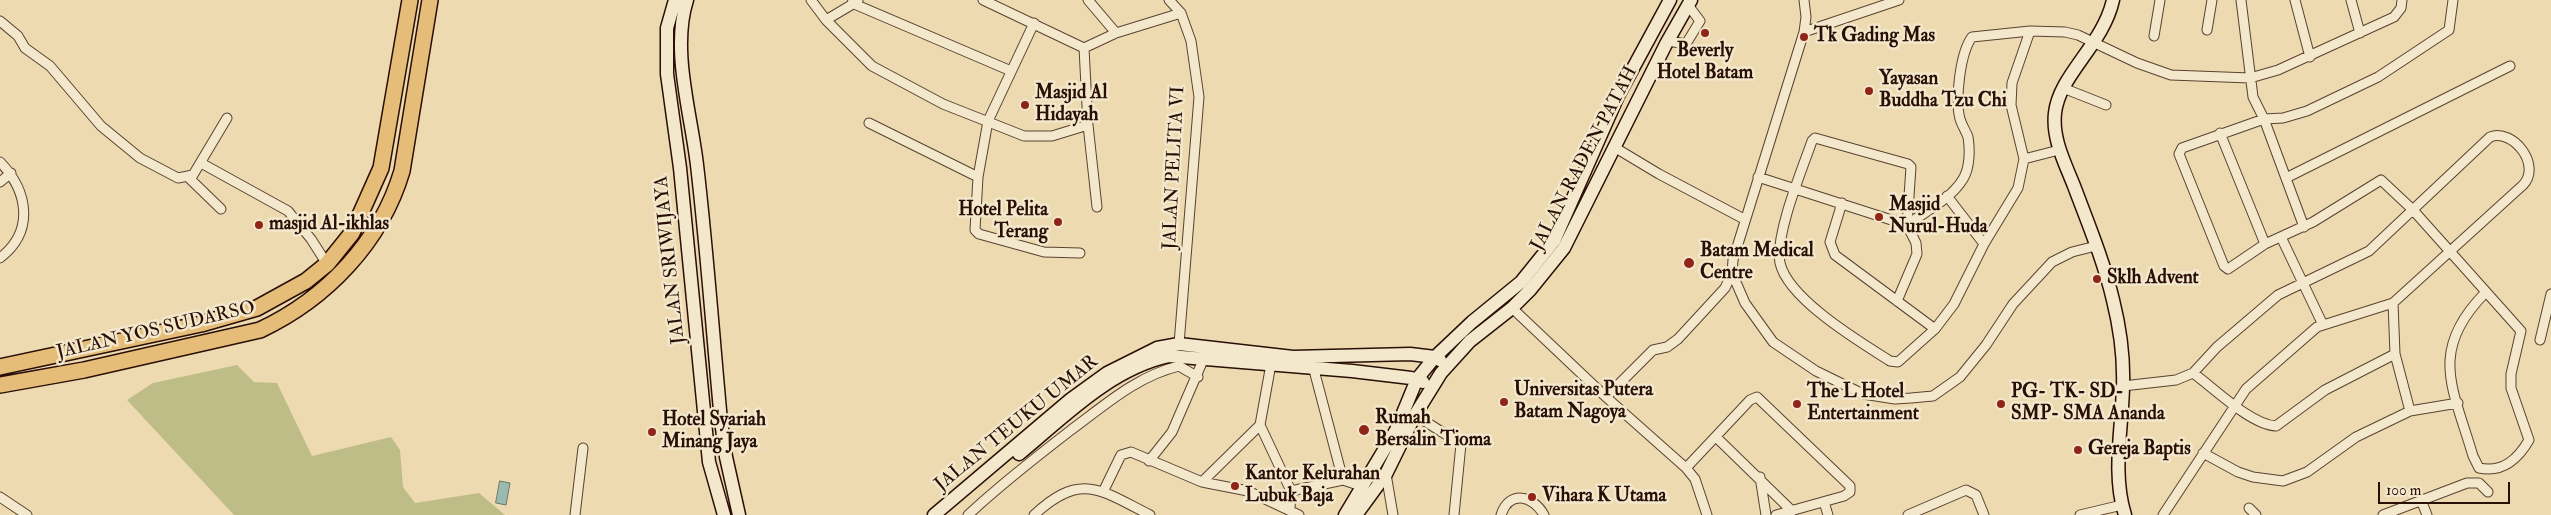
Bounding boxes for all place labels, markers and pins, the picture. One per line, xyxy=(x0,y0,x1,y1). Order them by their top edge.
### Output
place label: Tk Gading Mas xyxy=(1814,26,1935,48)
marker: Beverly Hotel Batam xyxy=(1699,27,1711,39)
marker: Tk Gading Mas xyxy=(1798,31,1810,43)
place label: Beverly Hotel Batam xyxy=(1657,41,1753,85)
place label: Yayasan Buddha Tzu Chi xyxy=(1879,69,2007,113)
place label: Masjid Al Hidayah xyxy=(1035,83,1107,127)
marker: Yayasan Buddha Tzu Chi xyxy=(1863,85,1875,97)
marker: Masjid Al Hidayah xyxy=(1019,99,1031,111)
place label: Masjid Nurul-Huda xyxy=(1889,195,1988,239)
place label: Hotel Pelita Terang xyxy=(958,200,1048,244)
marker: Masjid Nurul-Huda xyxy=(1873,211,1885,223)
place label: masjid Al-ikhlas xyxy=(269,214,389,236)
marker: Hotel Pelita Terang xyxy=(1052,216,1064,228)
marker: masjid Al-ikhlas xyxy=(253,219,265,231)
place label: Batam Medical Centre xyxy=(1700,241,1814,285)
marker: Batam Medical Centre xyxy=(1682,256,1696,270)
place label: Sklh Advent xyxy=(2107,268,2199,290)
marker: Sklh Advent xyxy=(2091,273,2103,285)
place label: Universitas Putera Batam Nagoya xyxy=(1514,380,1653,424)
place label: The L Hotel Entertainment xyxy=(1807,382,1919,426)
place label: PG- TK- SD- SMP- SMA Ananda xyxy=(2011,382,2165,426)
marker: Universitas Putera Batam Nagoya xyxy=(1498,396,1510,408)
marker: The L Hotel Entertainment xyxy=(1791,398,1803,410)
marker: PG- TK- SD- SMP- SMA Ananda xyxy=(1995,398,2007,410)
place label: Rumah Bersalin Tioma xyxy=(1375,408,1491,452)
place label: Hotel Syariah Minang Jaya xyxy=(662,410,766,454)
marker: Rumah Bersalin Tioma xyxy=(1357,423,1371,437)
marker: Hotel Syariah Minang Jaya xyxy=(646,426,658,438)
place label: Gereja Baptis xyxy=(2088,439,2191,461)
marker: Gereja Baptis xyxy=(2072,444,2084,456)
place label: Kantor Kelurahan Lubuk Baja xyxy=(1245,464,1380,508)
marker: Kantor Kelurahan Lubuk Baja xyxy=(1229,480,1241,492)
place label: Vihara K Utama xyxy=(1542,486,1666,508)
marker: Vihara K Utama xyxy=(1526,491,1538,503)

